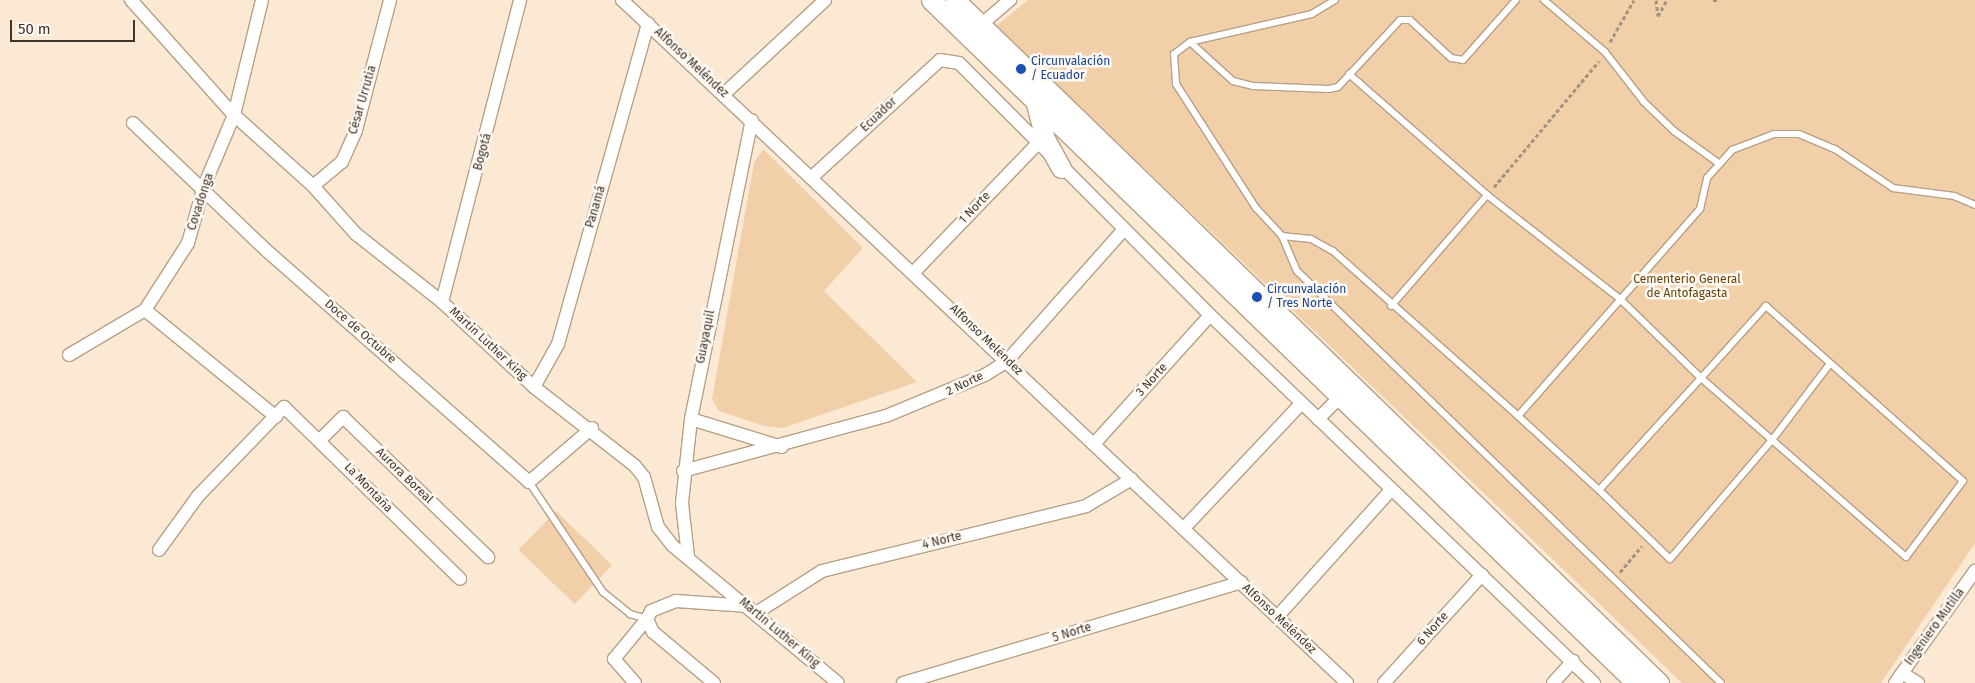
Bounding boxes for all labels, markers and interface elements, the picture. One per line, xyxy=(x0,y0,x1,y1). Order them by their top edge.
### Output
scale bar xyxy=(12,10,138,42)
text: 50 m xyxy=(18,20,51,38)
street label: Alfonso Meléndez xyxy=(651,25,731,101)
place label: Circunvalación / Ecuador xyxy=(1031,55,1110,83)
marker: Circunvalación / Ecuador xyxy=(1015,63,1027,75)
street label: César Urrutia xyxy=(346,64,380,136)
street label: Ecuador xyxy=(858,95,900,135)
street label: Bogotá xyxy=(471,132,495,172)
street label: Covadonga xyxy=(185,172,217,232)
street label: Panamá xyxy=(583,184,609,230)
street label: 1 Norte xyxy=(956,189,994,227)
park label: Cementerio General de Antofagasta xyxy=(1633,273,1741,301)
place label: Circunvalación / Tres Norte xyxy=(1267,283,1346,311)
marker: Circunvalación / Tres Norte xyxy=(1251,291,1263,303)
street label: Doce de Octubre xyxy=(321,297,399,367)
street label: Alfonso Meléndez xyxy=(947,302,1025,378)
street label: Martin Luther King xyxy=(446,304,530,384)
street label: Guayaquil xyxy=(694,309,718,365)
street label: 3 Norte xyxy=(1133,360,1171,400)
street label: 2 Norte xyxy=(944,369,986,399)
street label: Aurora Boreal xyxy=(372,445,436,507)
street label: La Montaña xyxy=(341,460,395,516)
street label: 4 Norte xyxy=(921,529,963,553)
street label: Alfonso Meléndez xyxy=(1239,581,1319,657)
street label: Ingeniero Mutilla xyxy=(1902,586,1968,668)
street label: Martin Luther King xyxy=(736,595,822,671)
street label: 6 Norte xyxy=(1414,609,1452,649)
street label: 5 Norte xyxy=(1051,620,1093,646)

